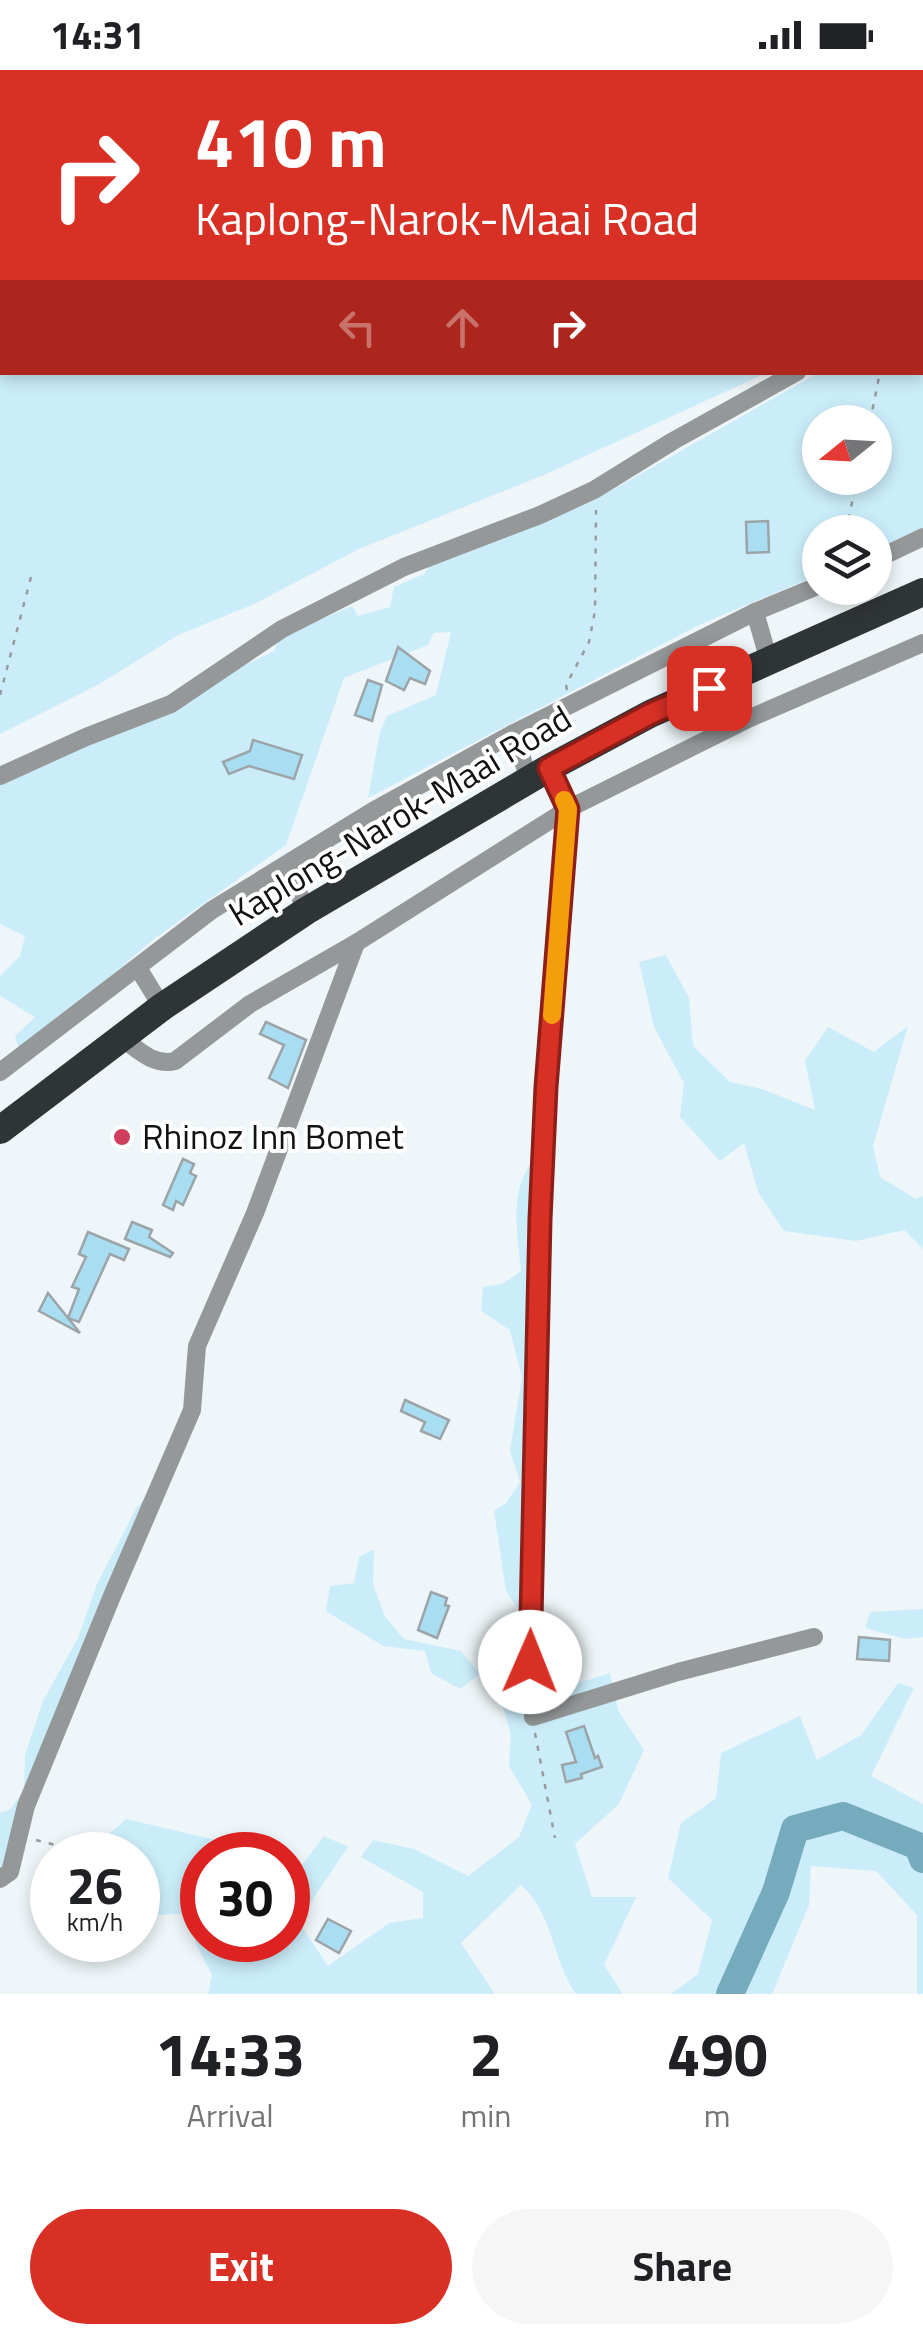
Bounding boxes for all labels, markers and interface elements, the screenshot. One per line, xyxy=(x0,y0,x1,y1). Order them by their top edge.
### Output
text: 14:31 xyxy=(50,6,145,64)
text: 410 m xyxy=(195,88,387,194)
icon: right xyxy=(30,110,160,240)
text: Kaplong-Narok-Maai Road xyxy=(195,184,699,252)
icon: left xyxy=(330,300,385,355)
icon: ahead xyxy=(435,300,490,355)
icon: right xyxy=(540,300,595,355)
north arrow xyxy=(802,405,892,495)
map controls xyxy=(802,405,892,605)
button: layers xyxy=(802,515,892,605)
pin xyxy=(667,646,752,731)
icon: arrive xyxy=(682,661,737,716)
street label: Kaplong-Narok-Maai Road xyxy=(218,691,581,939)
place label: Rhinoz Inn Bomet xyxy=(142,1109,404,1163)
marker: Rhinoz Inn Bomet xyxy=(111,1126,133,1148)
position arrow xyxy=(478,1610,582,1714)
speed limit sign: 30 xyxy=(180,1832,310,1962)
text: 26 xyxy=(67,1847,123,1923)
text: km/h xyxy=(67,1903,123,1941)
text: 14:33 xyxy=(155,2008,305,2099)
text: 2 xyxy=(469,2008,503,2099)
text: 490 xyxy=(667,2008,768,2099)
text: Arrival xyxy=(187,2091,274,2139)
text: min xyxy=(460,2091,511,2139)
text: m xyxy=(704,2091,731,2139)
button: Exit xyxy=(30,2209,452,2324)
button: Share xyxy=(472,2209,893,2324)

